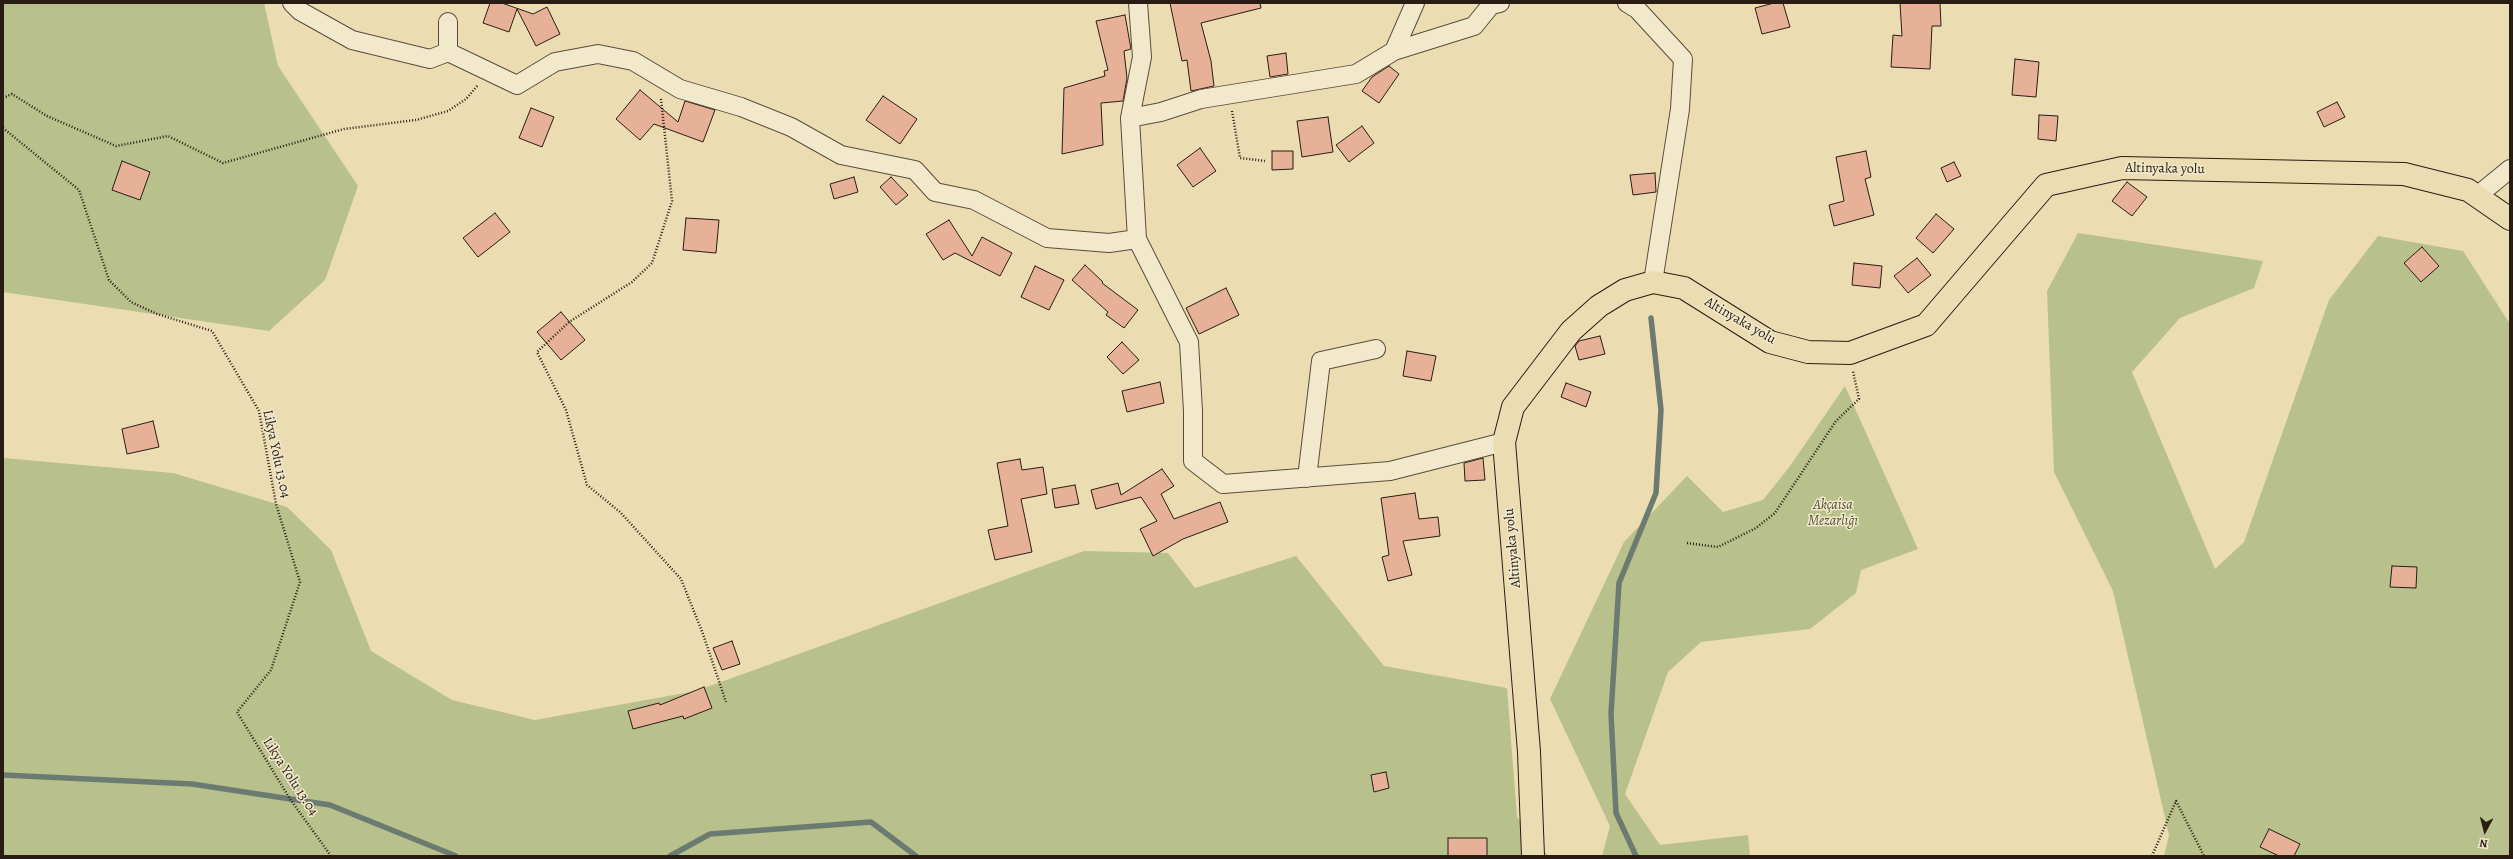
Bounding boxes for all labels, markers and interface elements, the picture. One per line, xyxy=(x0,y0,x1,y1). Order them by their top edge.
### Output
street label: Altinyaka yolu xyxy=(2125,160,2205,178)
street label: Altinyaka yolu xyxy=(1701,294,1779,348)
street label: Likya Yolu 13.04 xyxy=(258,408,294,500)
park label: Akçaisa Mezarlığı xyxy=(1808,498,1858,530)
street label: Altinyaka yolu xyxy=(1501,508,1525,588)
street label: Likya Yolu 13.04 xyxy=(259,735,321,819)
north arrow xyxy=(2465,811,2505,851)
text: N xyxy=(2479,835,2488,851)

